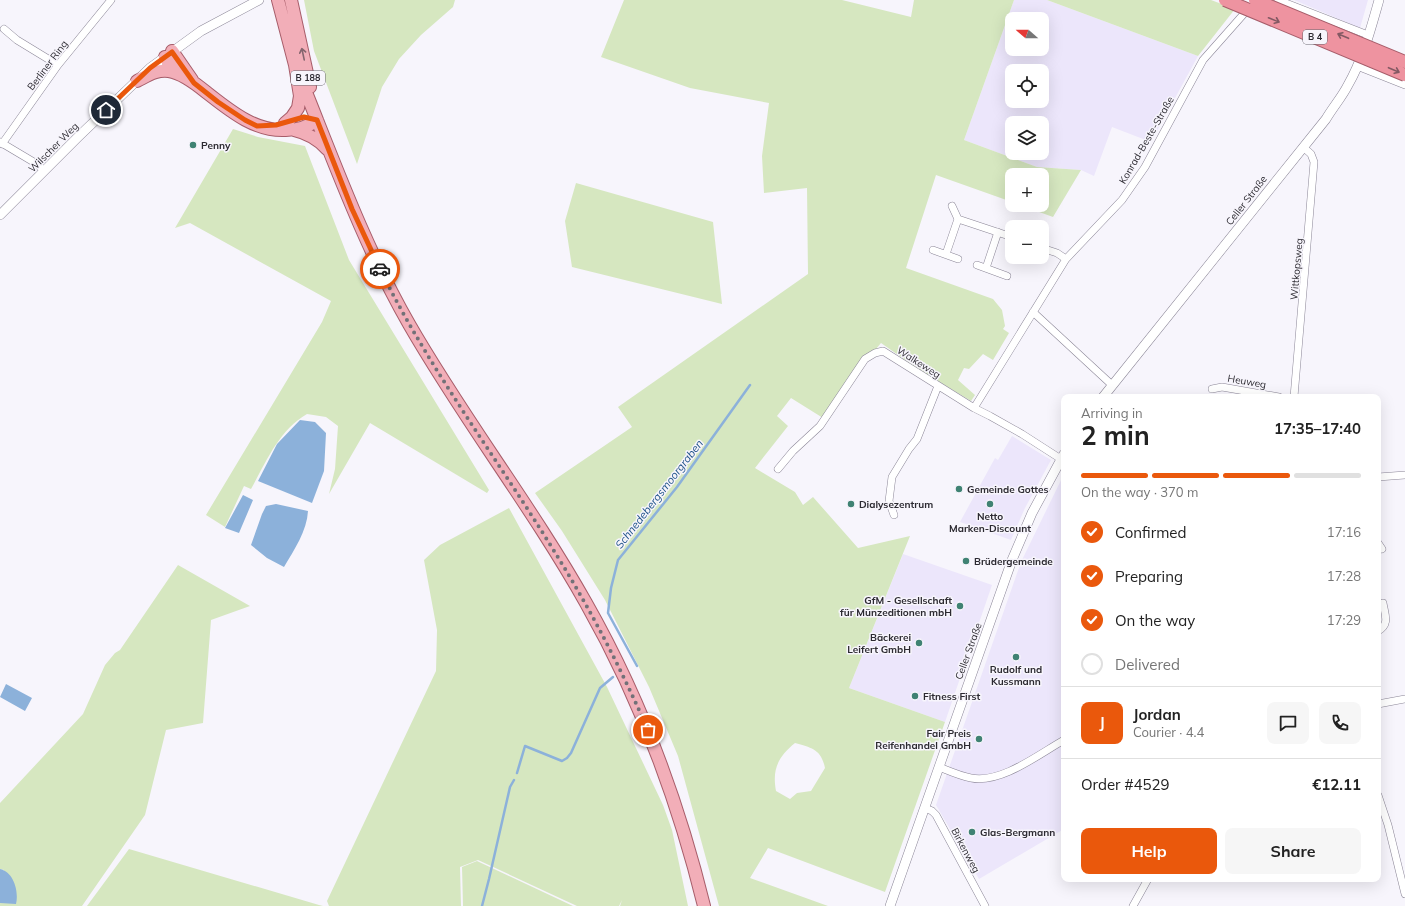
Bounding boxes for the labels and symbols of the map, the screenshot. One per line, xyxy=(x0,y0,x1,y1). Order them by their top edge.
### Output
north arrow xyxy=(1005,12,1049,56)
one-way arrow xyxy=(1267,17,1279,24)
road number: B 4 xyxy=(1303,30,1327,44)
one-way arrow xyxy=(1338,32,1350,39)
street label: Berliner Ring xyxy=(24,38,70,93)
one-way arrow xyxy=(298,48,306,61)
one-way arrow xyxy=(1387,67,1399,74)
road number: B 188 xyxy=(291,71,325,85)
pin xyxy=(89,93,123,127)
street label: Konrad-Beste-Straße xyxy=(1116,94,1177,186)
street label: Wilscher Weg xyxy=(26,120,81,175)
place label: Penny xyxy=(201,139,231,152)
marker: Penny xyxy=(188,140,198,150)
street label: Celler Straße xyxy=(1223,173,1270,228)
street label: Wittkopsweg xyxy=(1287,238,1306,301)
courier xyxy=(360,249,400,289)
street label: Walkeweg xyxy=(894,344,943,381)
street label: Heuweg xyxy=(1227,372,1267,391)
water label: Schnedebergsmoorgraben xyxy=(612,437,706,551)
place label: Gemeinde Gottes xyxy=(967,483,1048,496)
marker: Gemeinde Gottes xyxy=(954,484,964,494)
place label: Dialysezentrum xyxy=(859,498,933,511)
marker: Dialysezentrum xyxy=(846,499,856,509)
marker: Netto Marken-Discount xyxy=(985,499,995,509)
place label: Netto Marken-Discount xyxy=(949,510,1031,535)
place label: Brüdergemeinde xyxy=(974,555,1053,568)
marker: Brüdergemeinde xyxy=(961,556,971,566)
place label: GfM - Gesellschaft für Münzeditionen mbH xyxy=(840,594,952,619)
marker: GfM - Gesellschaft für Münzeditionen mbH xyxy=(955,601,965,611)
street label: Celler Straße xyxy=(952,621,985,681)
place label: Bäckerei Leifert GmbH xyxy=(847,631,911,656)
marker: Bäckerei Leifert GmbH xyxy=(914,638,924,648)
marker: Rudolf und Kussmann xyxy=(1011,652,1021,662)
place label: Rudolf und Kussmann xyxy=(990,663,1042,688)
place label: Fitness First xyxy=(923,690,981,703)
marker: Fitness First xyxy=(910,691,920,701)
pin xyxy=(631,713,665,747)
place label: Fair Preis Reifenhandel GmbH xyxy=(875,727,971,752)
marker: Fair Preis Reifenhandel GmbH xyxy=(974,734,984,744)
street label: Birkenweg xyxy=(948,825,983,875)
place label: Glas-Bergmann xyxy=(980,826,1055,839)
marker: Glas-Bergmann xyxy=(967,827,977,837)

